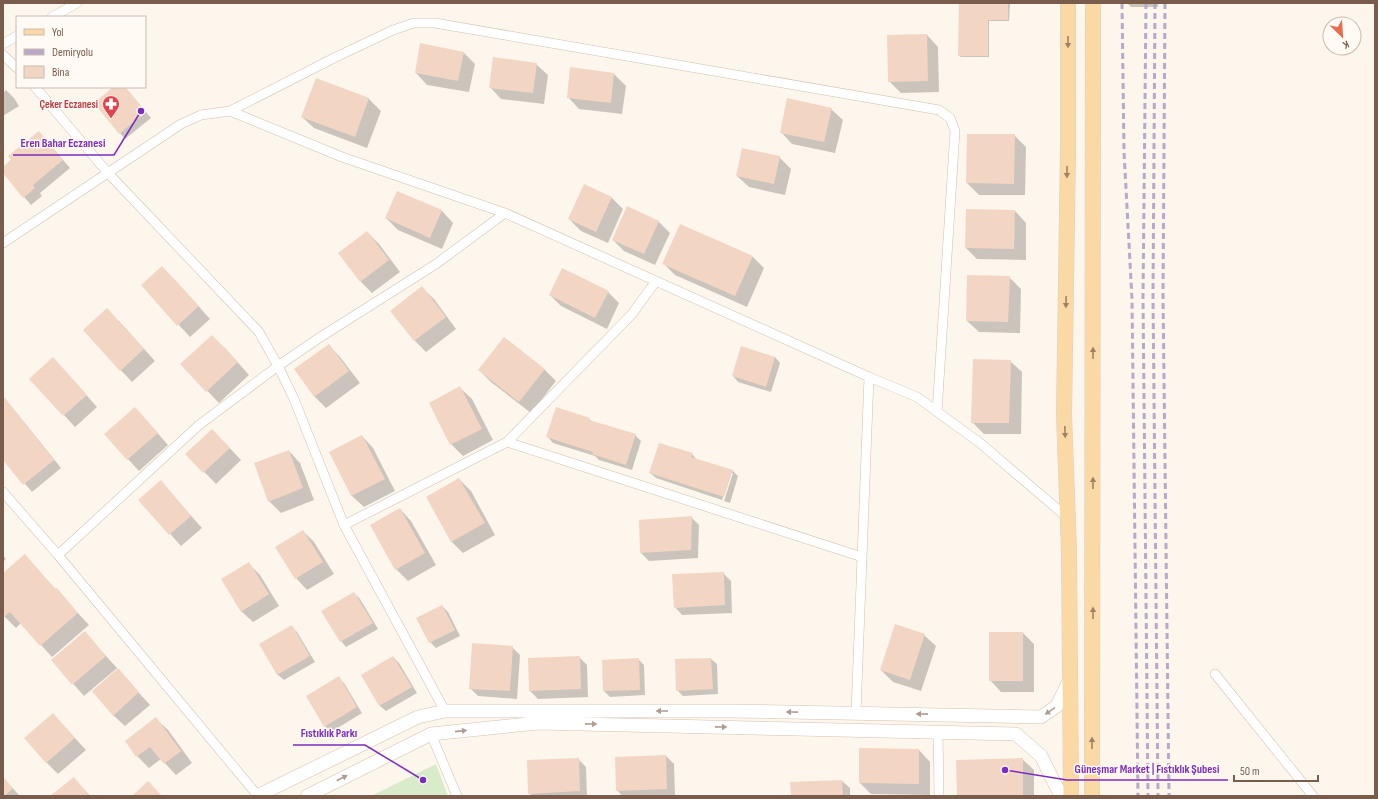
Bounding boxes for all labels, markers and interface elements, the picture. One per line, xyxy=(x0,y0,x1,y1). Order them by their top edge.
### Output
legend xyxy=(16,16,146,88)
north arrow xyxy=(1322,16,1362,56)
text: Yol xyxy=(52,25,64,40)
one-way arrow xyxy=(1065,36,1071,49)
text: K xyxy=(1340,38,1351,52)
text: Demiryolu xyxy=(52,45,93,60)
text: Bina xyxy=(52,65,70,80)
pharmacy icon: Çeker Eczanesi xyxy=(101,94,121,119)
place label: Çeker Eczanesi xyxy=(39,98,98,111)
callout: Eren Bahar Eczanesi xyxy=(13,131,114,155)
text: Eren Bahar Eczanesi xyxy=(21,136,105,151)
one-way arrow xyxy=(1064,166,1071,178)
one-way arrow xyxy=(1063,296,1069,309)
one-way arrow xyxy=(1090,346,1096,359)
one-way arrow xyxy=(1061,426,1068,438)
one-way arrow xyxy=(1090,476,1096,489)
one-way arrow xyxy=(1090,606,1096,619)
one-way arrow xyxy=(1044,707,1055,715)
one-way arrow xyxy=(655,708,668,714)
one-way arrow xyxy=(785,709,798,715)
one-way arrow xyxy=(916,711,928,718)
callout: Fıstıklık Parkı xyxy=(293,721,365,745)
one-way arrow xyxy=(585,721,597,728)
one-way arrow xyxy=(715,724,727,731)
text: Fıstıklık Parkı xyxy=(301,726,357,741)
one-way arrow xyxy=(455,727,467,734)
one-way arrow xyxy=(1089,736,1095,749)
callout: Güneşmar Market | Fıstıklık Şubesi xyxy=(1067,756,1228,780)
scale bar xyxy=(1234,757,1318,783)
text: Güneşmar Market | Fıstıklık Şubesi xyxy=(1075,762,1219,777)
text: 50 m xyxy=(1240,764,1260,779)
one-way arrow xyxy=(337,775,348,782)

